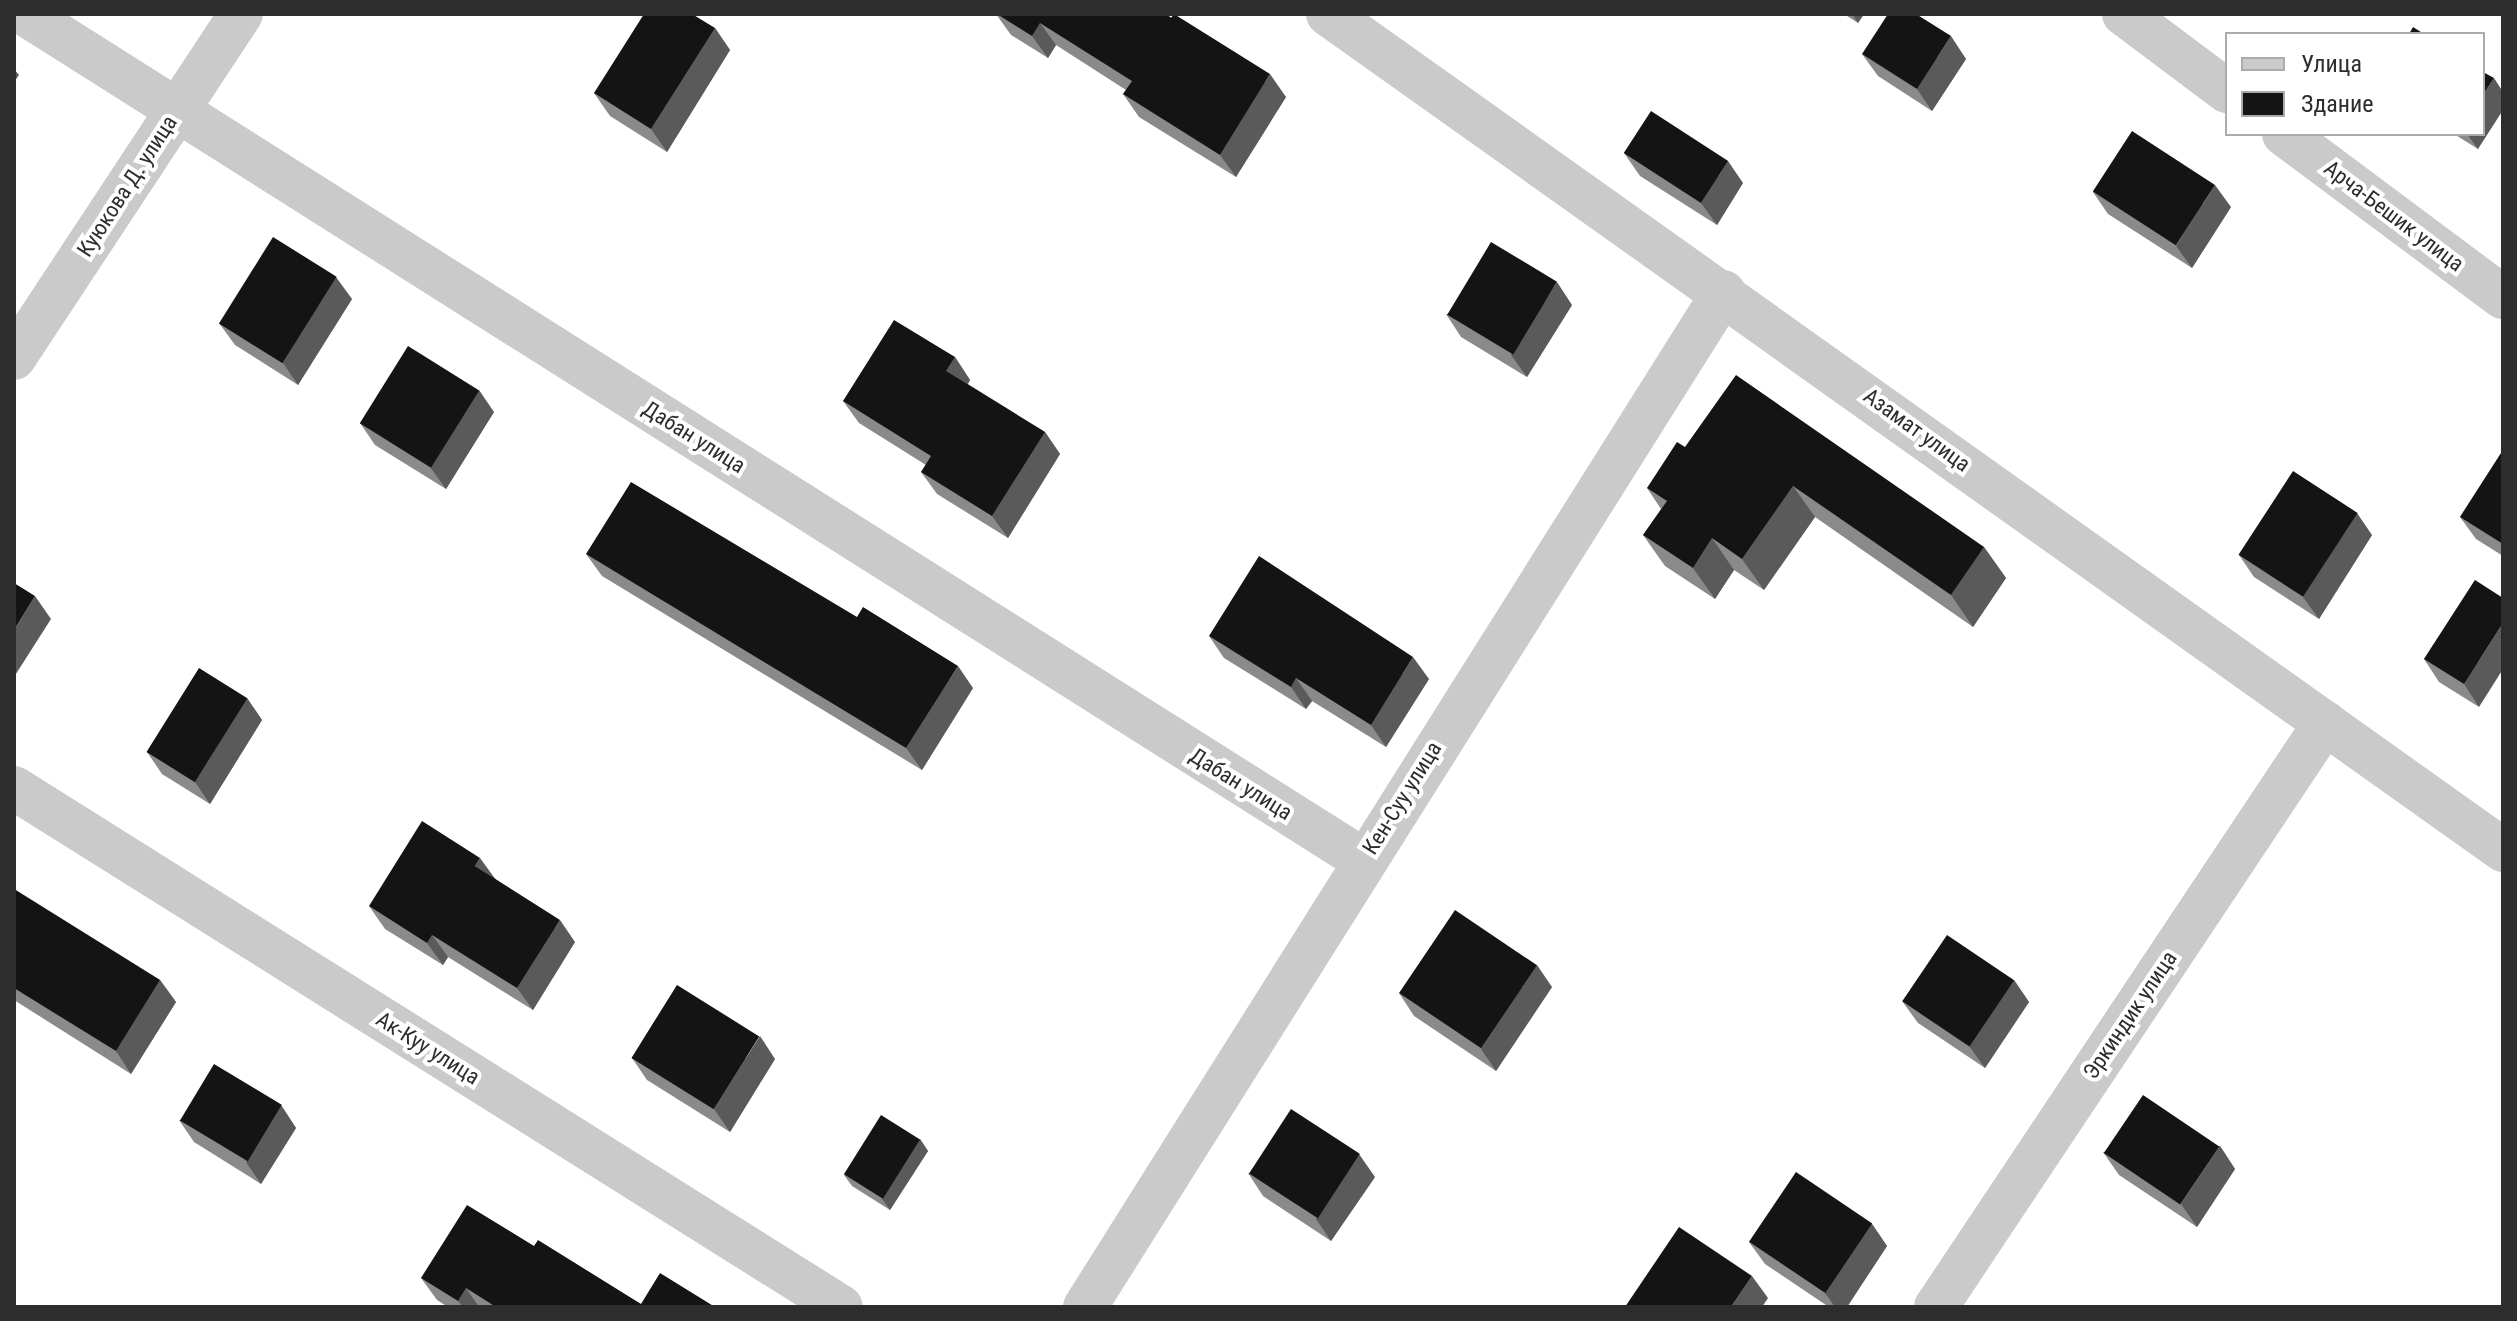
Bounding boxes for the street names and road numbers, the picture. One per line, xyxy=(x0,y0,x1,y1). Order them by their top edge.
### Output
street label: Куюкова Д. улица xyxy=(71,110,183,262)
street label: Арча-Бешик улица xyxy=(2319,155,2469,277)
street label: Азамат улица xyxy=(1859,383,1975,477)
street label: Дабан улица xyxy=(638,395,750,479)
street label: Кен-Суу улица xyxy=(1357,737,1447,859)
street label: Дабан улица xyxy=(1185,742,1297,826)
street label: Эркиндик улица xyxy=(2077,946,2183,1084)
street label: Ак-Куу улица xyxy=(371,1006,485,1090)

